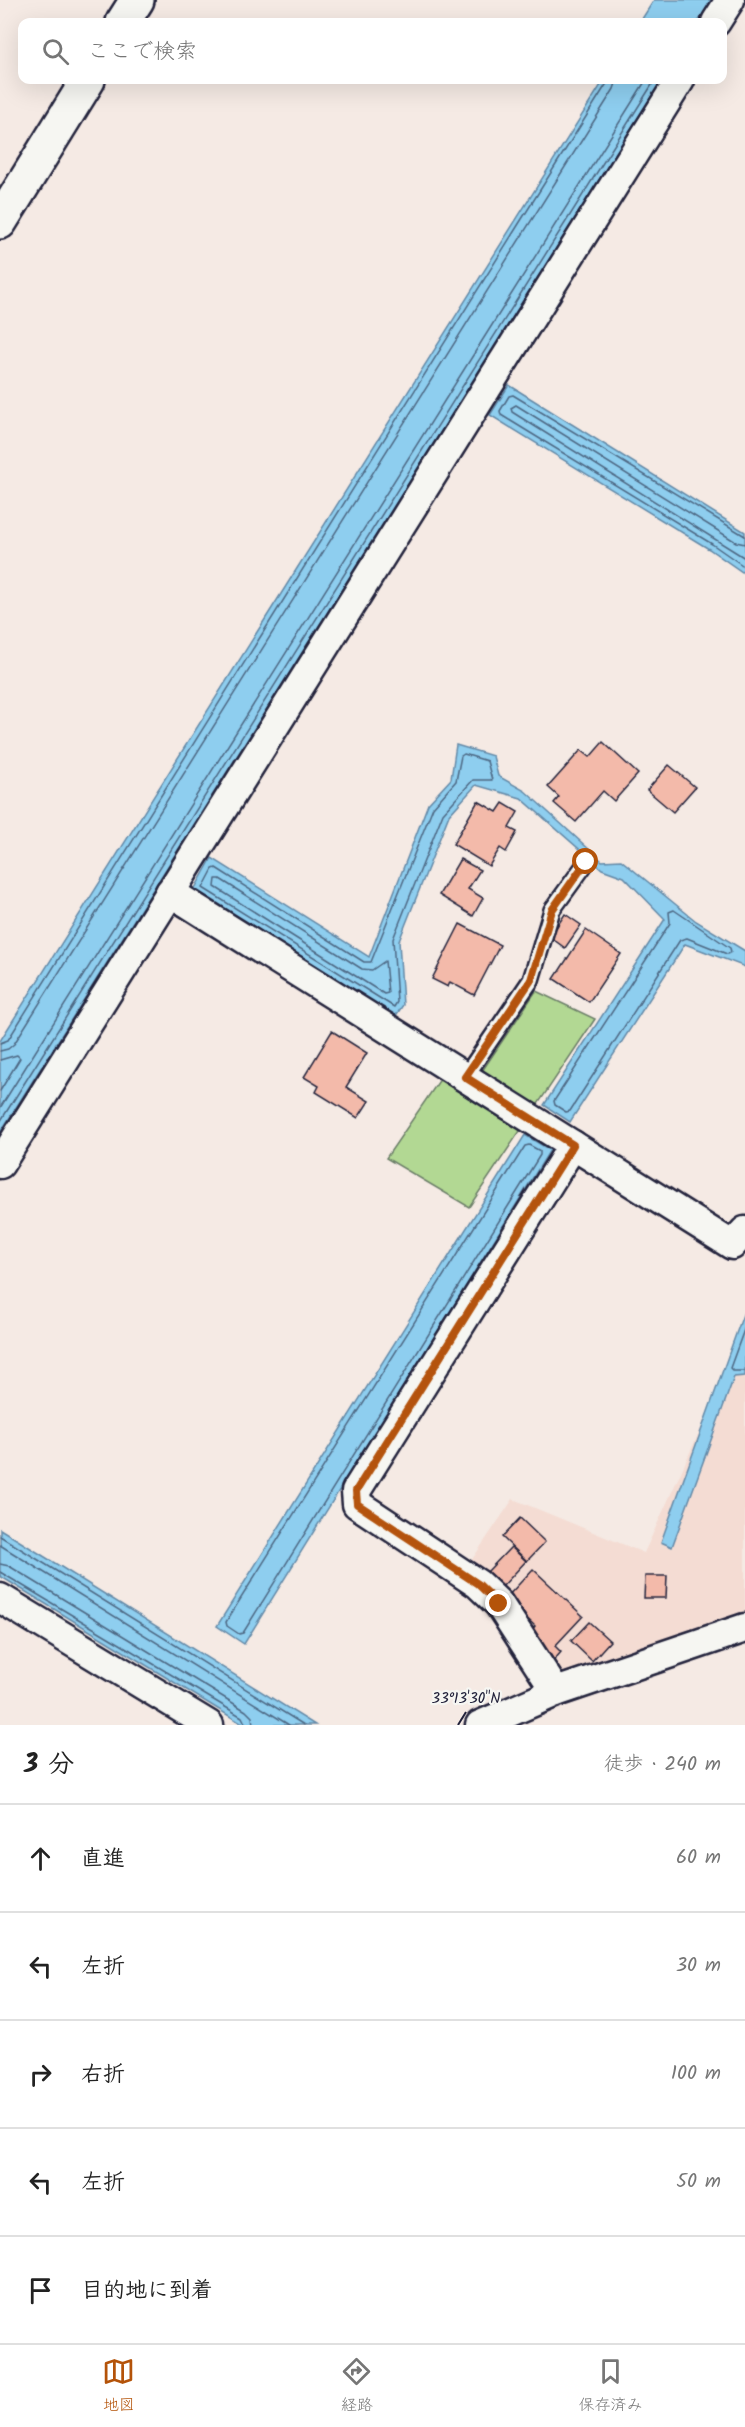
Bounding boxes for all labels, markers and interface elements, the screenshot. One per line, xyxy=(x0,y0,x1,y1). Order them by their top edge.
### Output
search box xyxy=(18,18,727,84)
icon: search xyxy=(39,35,72,68)
text: ここで検索 xyxy=(87,35,197,70)
route start xyxy=(572,848,598,874)
route end xyxy=(485,1590,511,1616)
text: 33°13'30"N xyxy=(432,1687,500,1711)
text: 3 分 xyxy=(24,1744,74,1786)
text: 徒歩 · 240 m xyxy=(604,1749,721,1781)
icon: ahead xyxy=(24,1842,57,1875)
text: 直進 xyxy=(81,1842,125,1877)
text: 60 m xyxy=(676,1842,721,1874)
icon: left xyxy=(24,1950,57,1983)
text: 左折 xyxy=(81,1950,125,1985)
text: 30 m xyxy=(676,1950,721,1982)
icon: right xyxy=(24,2058,57,2091)
text: 右折 xyxy=(81,2058,125,2093)
text: 100 m xyxy=(671,2058,721,2090)
icon: left xyxy=(24,2166,57,2199)
text: 左折 xyxy=(81,2166,125,2201)
text: 50 m xyxy=(676,2166,721,2198)
icon: arrive xyxy=(24,2274,57,2307)
text: 目的地に到着 xyxy=(81,2274,213,2309)
tab: 地図 xyxy=(102,2355,135,2418)
tab: 経路 xyxy=(340,2355,373,2418)
tab: 保存済み xyxy=(578,2355,642,2418)

